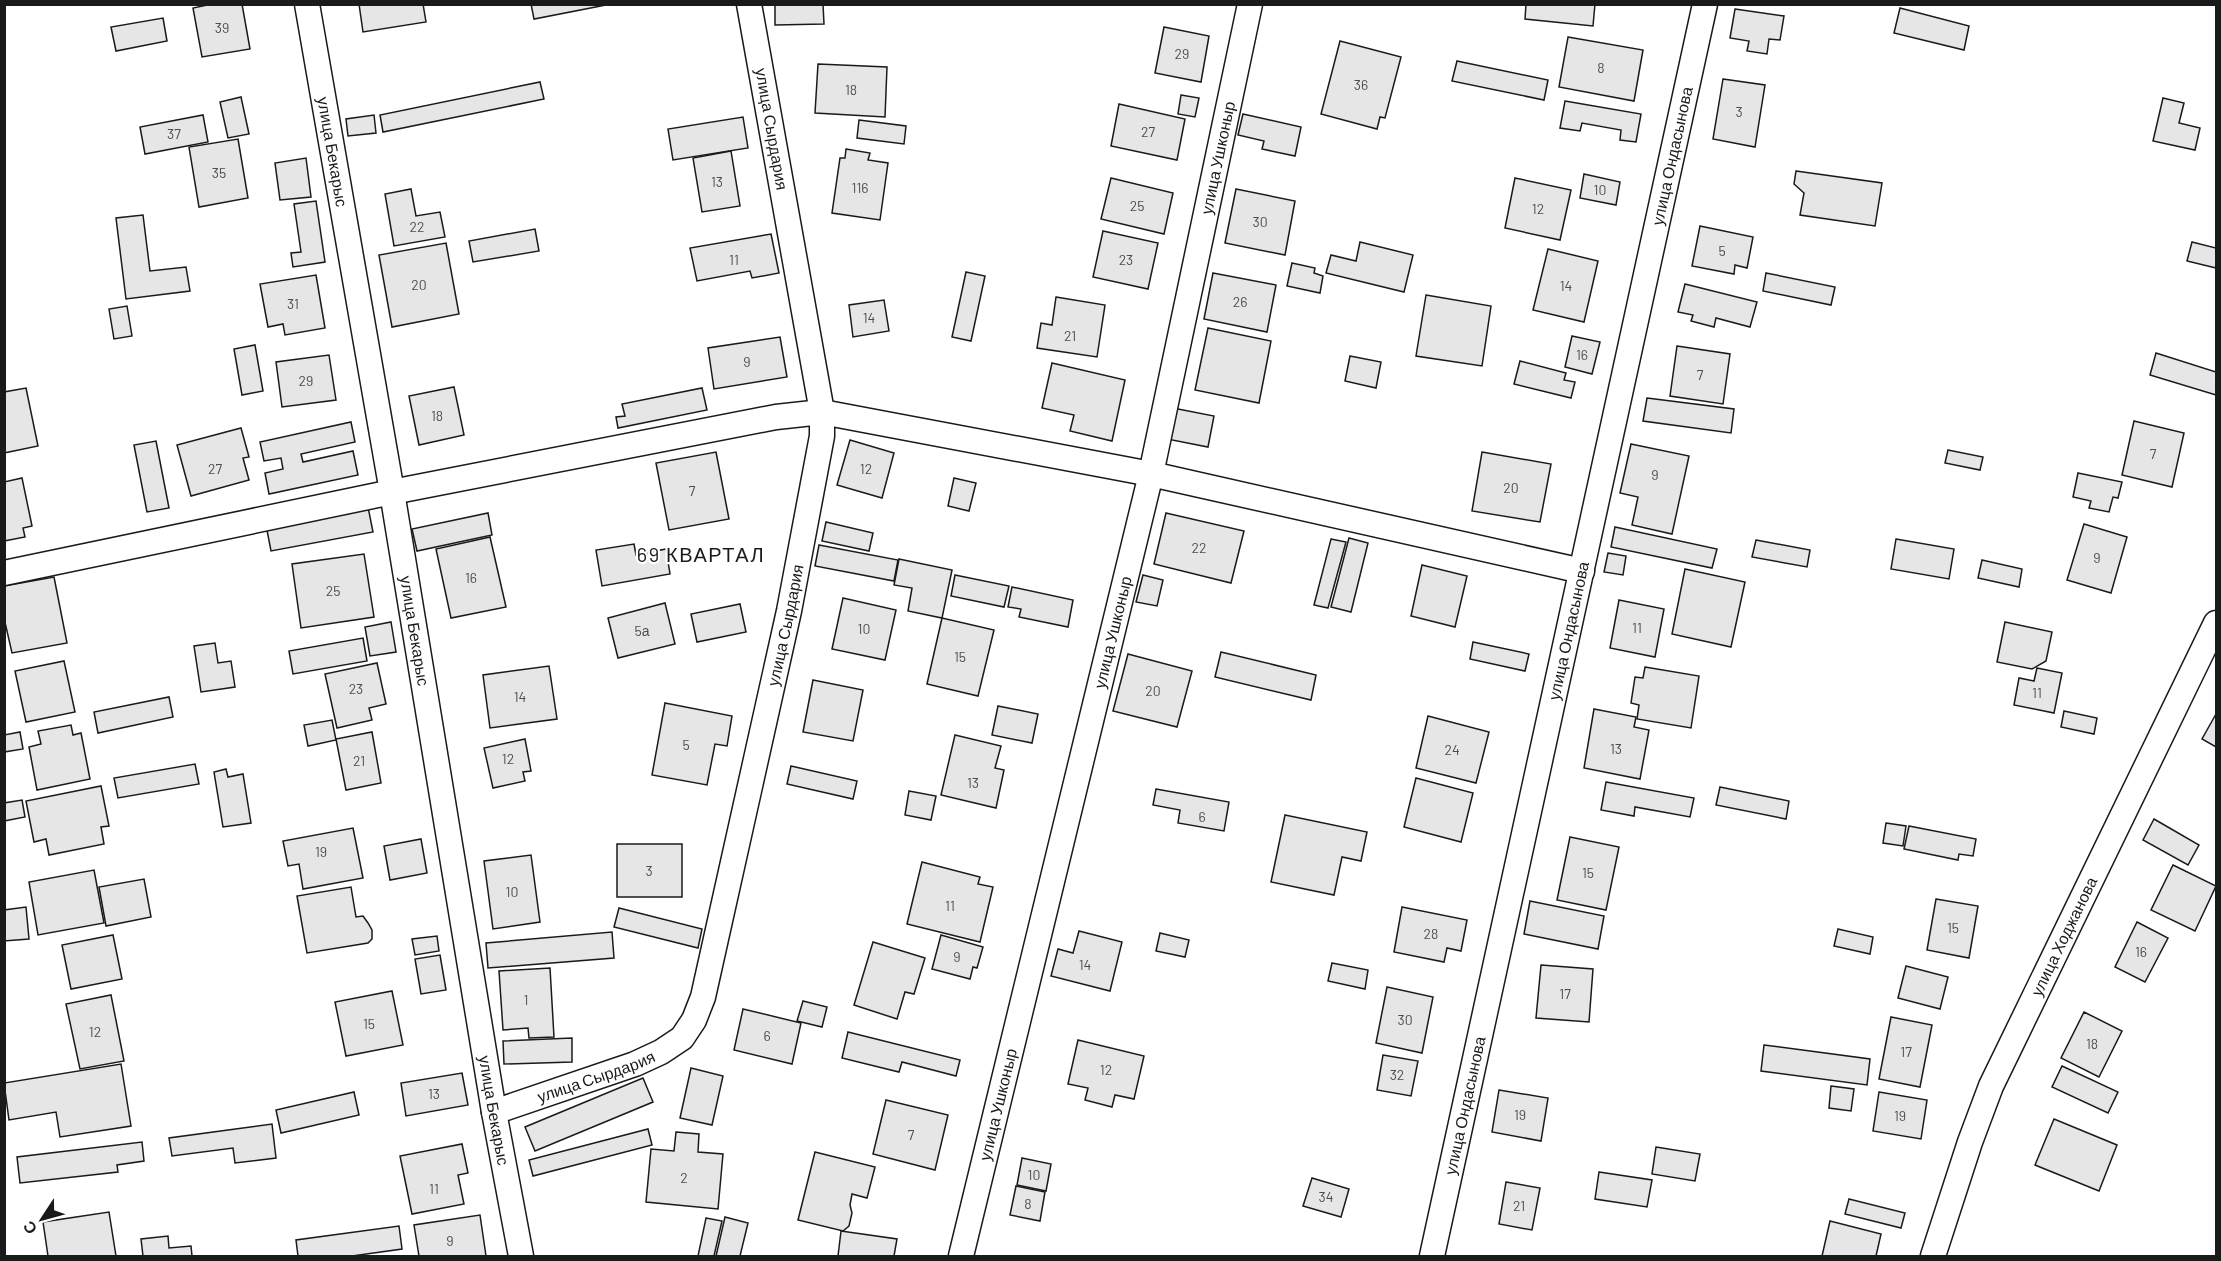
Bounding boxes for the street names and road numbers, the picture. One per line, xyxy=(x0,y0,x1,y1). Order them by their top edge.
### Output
street label: улица Сырдария xyxy=(752,66,793,191)
street label: улица Ондасынова xyxy=(1647,85,1696,227)
street label: улица Бекарыс xyxy=(314,95,352,208)
street label: улица Ушконыр xyxy=(1196,99,1238,216)
street label: улица Ондасынова xyxy=(1544,559,1592,702)
street label: улица Сырдария xyxy=(763,563,807,688)
street label: улица Бекарыс xyxy=(397,574,434,687)
street label: улица Ушконыр xyxy=(1089,574,1135,690)
street label: улица Ходжанова xyxy=(2026,873,2100,999)
street label: улица Ондасынова xyxy=(1440,1034,1489,1176)
street label: улица Сырдария xyxy=(535,1046,658,1106)
street label: улица Ушконыр xyxy=(975,1046,1020,1162)
street label: улица Бекарыс xyxy=(476,1054,514,1167)

